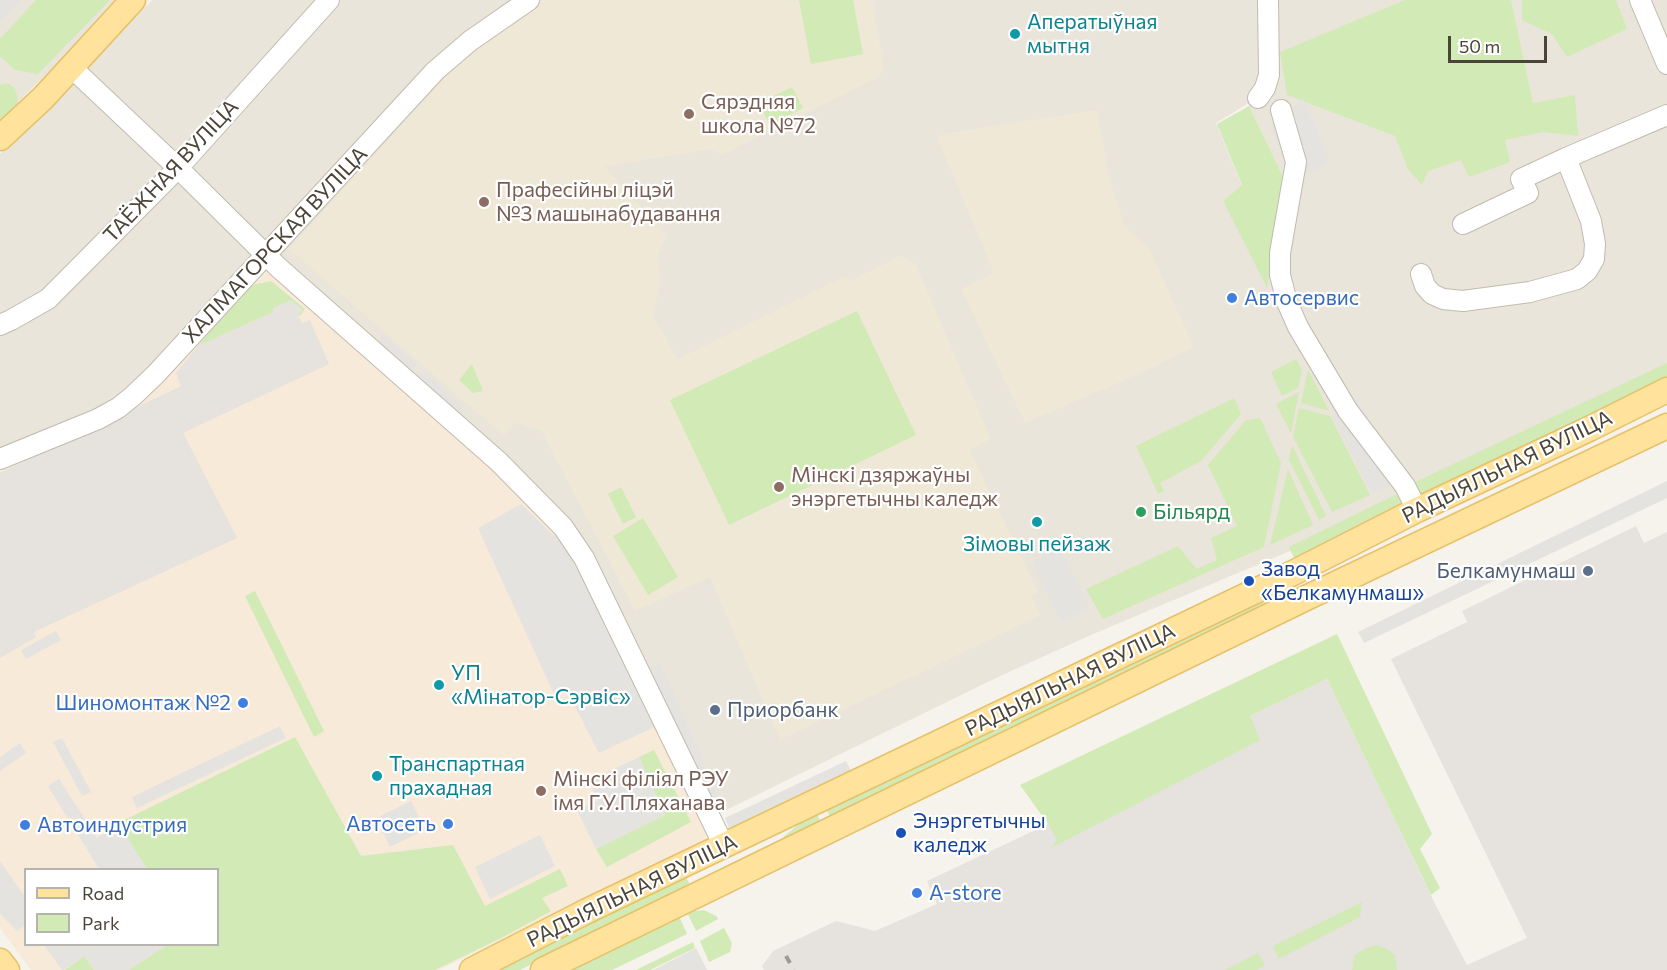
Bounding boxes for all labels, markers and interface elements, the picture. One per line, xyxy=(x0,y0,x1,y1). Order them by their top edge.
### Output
place label: Аператыўная мытня xyxy=(1027,9,1158,59)
scale bar xyxy=(1451,24,1550,62)
marker: Аператыўная мытня xyxy=(1008,27,1022,41)
text: 50 m xyxy=(1459,35,1500,57)
place label: Сярэдняя школа №72 xyxy=(701,89,816,139)
street label: ТАЁЖНАЯ ВУЛІЦА xyxy=(98,94,244,248)
marker: Сярэдняя школа №72 xyxy=(682,107,696,121)
street label: ХАЛМАГОРСКАЯ ВУЛІЦА xyxy=(177,142,373,348)
place label: Прафесійны ліцэй №3 машынабудавання xyxy=(496,177,721,227)
marker: Прафесійны ліцэй №3 машынабудавання xyxy=(477,195,491,209)
place label: Автосервис xyxy=(1244,285,1359,311)
marker: Автосервис xyxy=(1225,291,1239,305)
street label: РАДЫЯЛЬНАЯ ВУЛІЦА xyxy=(1398,405,1616,529)
place label: Мінскі дзяржаўны энэргетычны каледж xyxy=(791,462,998,512)
marker: Мінскі дзяржаўны энэргетычны каледж xyxy=(772,480,786,494)
place label: Більярд xyxy=(1153,499,1230,525)
marker: Більярд xyxy=(1134,505,1148,519)
marker: Зімовы пейзаж xyxy=(1030,515,1044,529)
place label: Зімовы пейзаж xyxy=(963,531,1111,557)
place label: Завод «Белкамунмаш» xyxy=(1261,556,1424,606)
place label: Белкамунмаш xyxy=(1437,558,1576,584)
marker: Белкамунмаш xyxy=(1581,564,1595,578)
marker: Завод «Белкамунмаш» xyxy=(1242,574,1256,588)
street label: РАДЫЯЛЬНАЯ ВУЛІЦА xyxy=(961,618,1179,742)
place label: УП «Мінатор-Сэрвіс» xyxy=(451,660,631,710)
marker: УП «Мінатор-Сэрвіс» xyxy=(432,678,446,692)
place label: Шиномонтаж №2 xyxy=(55,690,231,716)
marker: Шиномонтаж №2 xyxy=(236,696,250,710)
place label: Приорбанк xyxy=(727,697,839,723)
marker: Приорбанк xyxy=(708,703,722,717)
place label: Транспартная прахадная xyxy=(389,751,525,801)
place label: Мінскі філіял РЭУ імя Г.У.Пляханава xyxy=(553,766,729,816)
marker: Транспартная прахадная xyxy=(370,769,384,783)
marker: Мінскі філіял РЭУ імя Г.У.Пляханава xyxy=(534,784,548,798)
place label: Энэргетычны каледж xyxy=(913,808,1046,858)
place label: Автосеть xyxy=(346,811,436,837)
place label: Автоиндустрия xyxy=(37,812,187,838)
marker: Автосеть xyxy=(441,817,455,831)
marker: Автоиндустрия xyxy=(18,818,32,832)
marker: Энэргетычны каледж xyxy=(894,826,908,840)
street label: РАДЫЯЛЬНАЯ ВУЛІЦА xyxy=(523,829,741,953)
legend xyxy=(24,868,219,946)
place label: А-store xyxy=(929,880,1002,906)
text: Road xyxy=(82,882,124,904)
marker: А-store xyxy=(910,886,924,900)
text: Park xyxy=(82,912,120,934)

